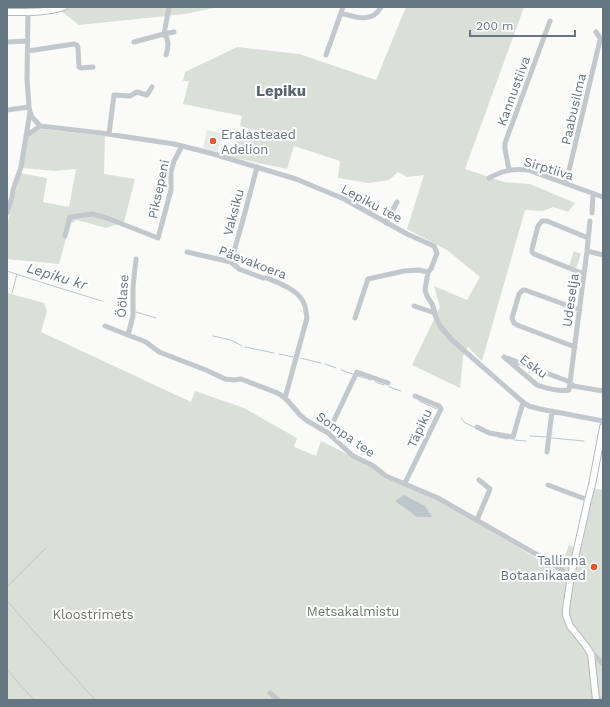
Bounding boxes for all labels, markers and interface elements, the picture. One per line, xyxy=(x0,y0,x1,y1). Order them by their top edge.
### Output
scale bar xyxy=(470,12,575,38)
text: 200 m xyxy=(476,19,513,33)
street label: Kannustiiva xyxy=(494,54,533,128)
street label: Paabusilma xyxy=(558,71,589,146)
district label: Lepiku xyxy=(256,82,306,100)
place label: Eralasteaed Adelion xyxy=(221,127,296,157)
marker: Eralasteaed Adelion xyxy=(208,136,218,146)
street label: Sirptiiva xyxy=(522,154,576,183)
street label: Piksepeni xyxy=(145,158,172,220)
street label: Lepiku tee xyxy=(339,181,405,226)
street label: Vaksiku xyxy=(220,187,247,237)
street label: Päevakoera xyxy=(217,243,289,283)
water label: Lepiku kr xyxy=(25,259,89,293)
street label: Udeselja xyxy=(559,272,582,328)
street label: Öölase xyxy=(114,274,131,318)
street label: Esku xyxy=(517,351,550,381)
street label: Täpiku xyxy=(404,407,435,450)
street label: Sompa tee xyxy=(313,409,378,460)
place label: Tallinna Botaanikaaed xyxy=(501,553,587,583)
marker: Tallinna Botaanikaaed xyxy=(589,562,599,572)
park label: Metsakalmistu xyxy=(307,604,399,619)
park label: Kloostrimets xyxy=(52,607,134,622)

